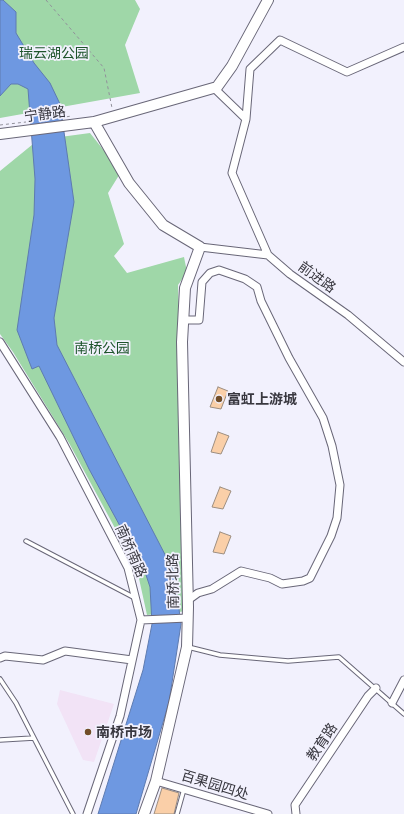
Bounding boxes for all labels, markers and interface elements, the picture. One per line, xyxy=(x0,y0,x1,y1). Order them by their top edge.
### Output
park label: 瑞云湖公园 xyxy=(19,45,89,61)
street label: 宁静路 xyxy=(23,103,67,125)
street label: 前进路 xyxy=(295,258,339,296)
park label: 南桥公园 xyxy=(74,340,130,356)
place label: 富虹上游城 xyxy=(227,391,297,407)
marker: 富虹上游城 xyxy=(214,394,224,404)
street label: 南桥南路 xyxy=(112,522,150,580)
street label: 南桥北路 xyxy=(164,553,182,609)
street label: 教育路 xyxy=(303,720,341,764)
place label: 南桥市场 xyxy=(96,724,152,740)
marker: 南桥市场 xyxy=(83,727,93,737)
street label: 百果园四处 xyxy=(179,767,251,803)

